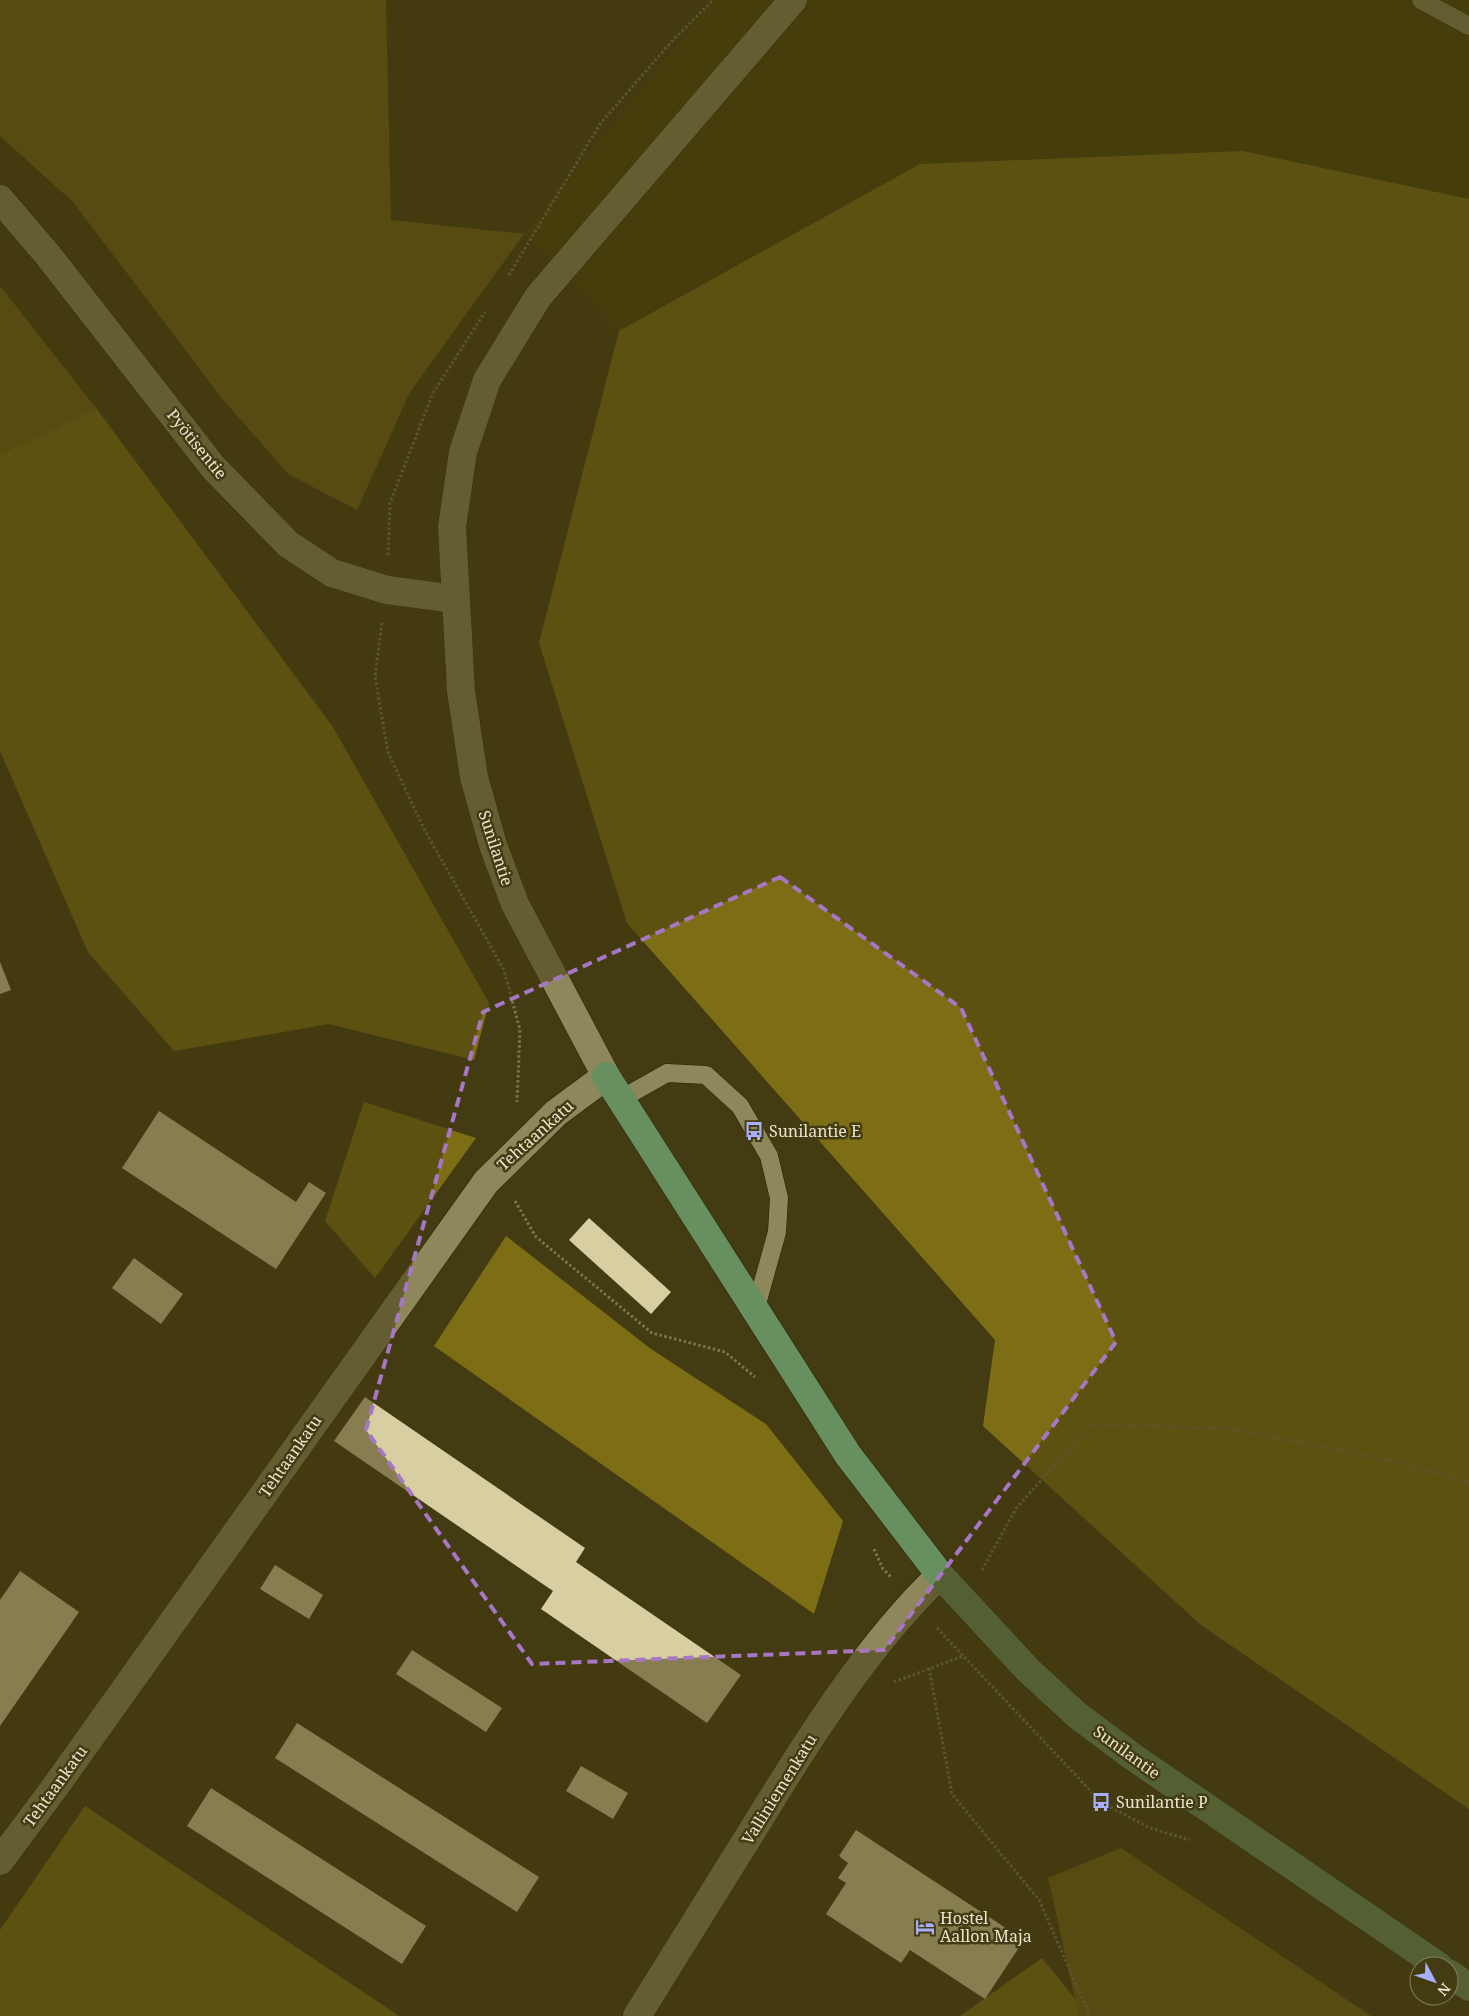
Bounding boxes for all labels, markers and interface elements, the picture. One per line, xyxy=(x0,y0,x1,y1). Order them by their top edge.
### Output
street label: Pyötisentie xyxy=(162,404,232,484)
street label: Sunilantie xyxy=(474,808,518,888)
street label: Tehtaankatu xyxy=(492,1095,578,1175)
bus stop icon: Sunilantie E xyxy=(743,1120,765,1142)
place label: Sunilantie E xyxy=(769,1120,861,1142)
street label: Tehtaankatu xyxy=(253,1410,327,1502)
street label: Sunilantie xyxy=(1089,1720,1165,1784)
street label: Valliniemenkatu xyxy=(736,1730,822,1848)
street label: Tehtaankatu xyxy=(18,1741,92,1831)
bus stop icon: Sunilantie P xyxy=(1090,1791,1112,1813)
place label: Sunilantie P xyxy=(1116,1791,1208,1813)
place label: Hostel Aallon Maja xyxy=(940,1907,1032,1947)
hotel icon: Hostel Aallon Maja xyxy=(914,1916,936,1938)
north arrow xyxy=(1409,1956,1459,2006)
text: N xyxy=(1433,1979,1455,2000)

